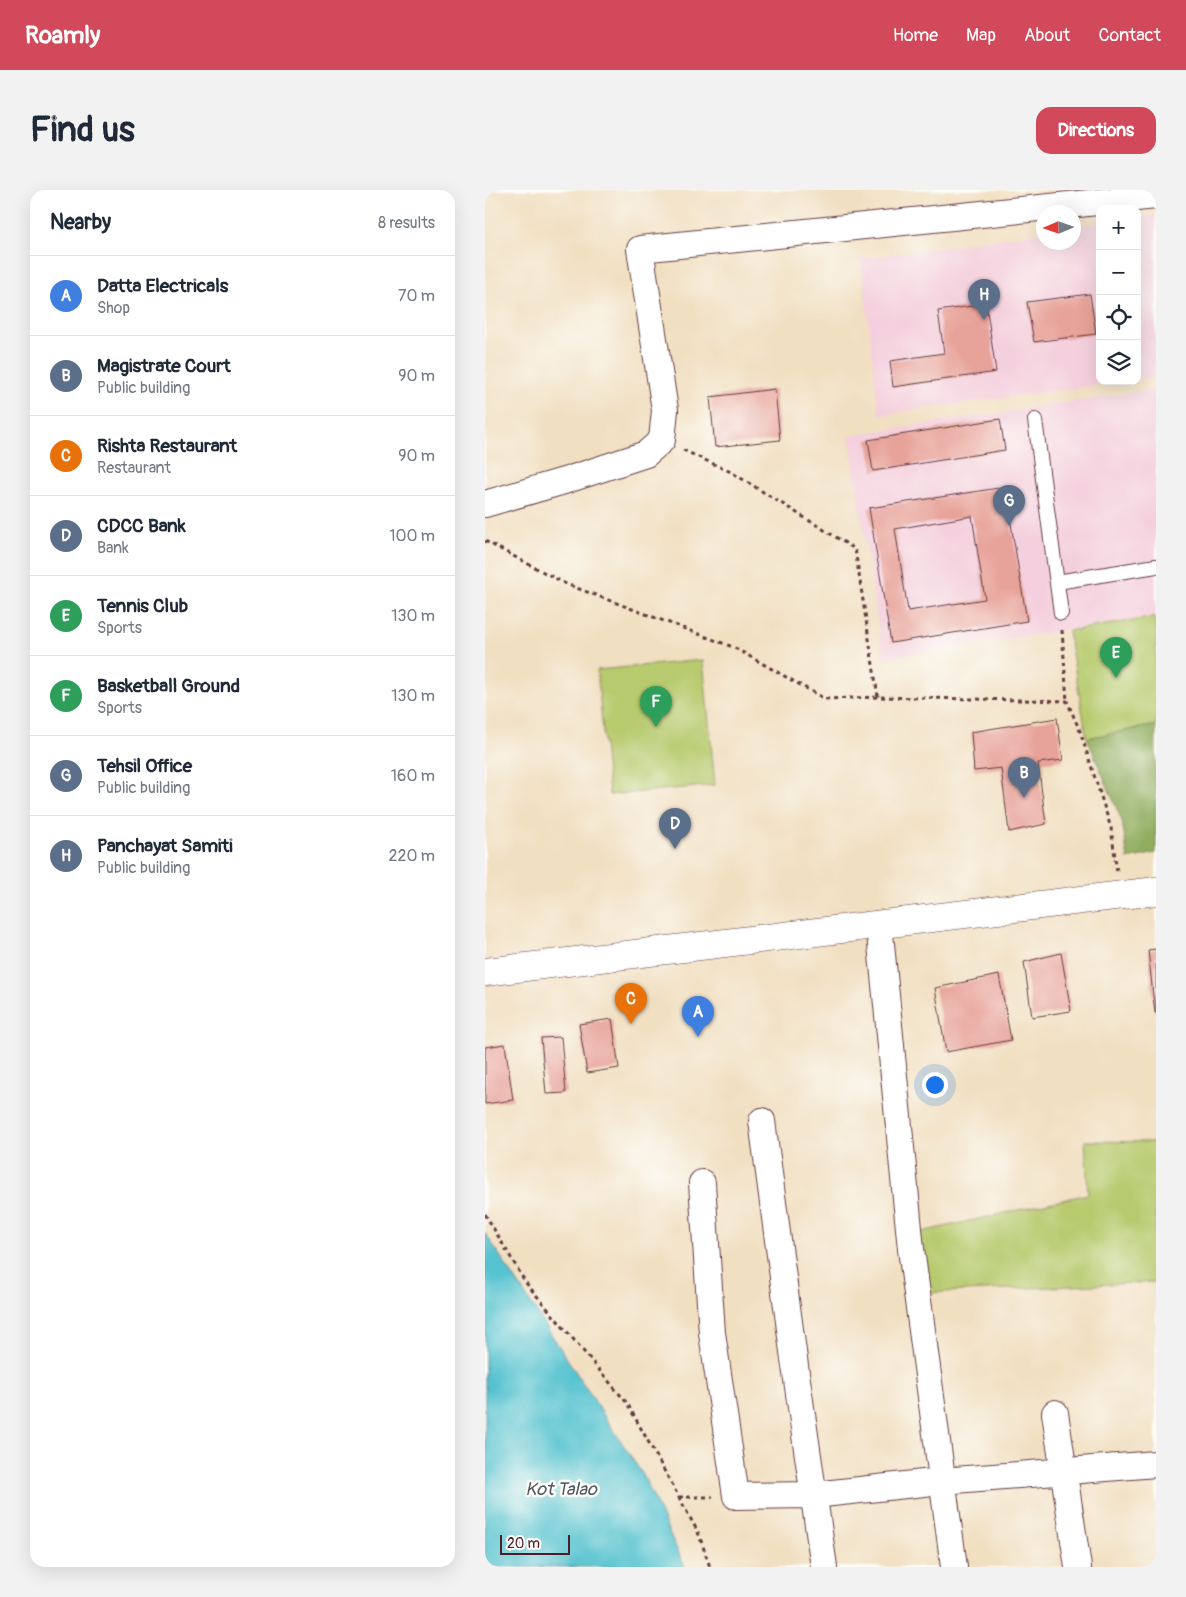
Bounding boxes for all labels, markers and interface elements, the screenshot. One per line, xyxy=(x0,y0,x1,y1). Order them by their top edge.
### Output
text: Roamly xyxy=(25,21,100,50)
text: Home xyxy=(893,24,938,47)
text: Map xyxy=(966,24,996,47)
text: About xyxy=(1024,24,1070,47)
text: Contact xyxy=(1098,24,1161,47)
button: Directions xyxy=(1036,107,1156,154)
text: Find us xyxy=(30,108,135,152)
north arrow xyxy=(1036,205,1081,250)
map controls xyxy=(1096,205,1141,385)
button: + xyxy=(1096,205,1141,250)
text: Nearby xyxy=(50,209,111,236)
text: 8 results xyxy=(378,213,435,233)
button: − xyxy=(1096,250,1141,295)
text: Datta Electricals xyxy=(97,274,228,298)
pin: H xyxy=(968,279,1000,320)
text: A xyxy=(61,286,71,306)
text: 70 m xyxy=(398,286,435,306)
button: locate xyxy=(1096,295,1141,340)
text: Shop xyxy=(97,298,130,318)
button: layers xyxy=(1096,340,1141,385)
text: Magistrate Court xyxy=(97,354,231,378)
text: B xyxy=(61,366,71,386)
text: 90 m xyxy=(398,366,435,386)
text: Public building xyxy=(97,378,190,398)
text: Rishta Restaurant xyxy=(97,434,237,458)
text: C xyxy=(61,446,71,466)
text: 90 m xyxy=(398,446,435,466)
text: Restaurant xyxy=(97,458,171,478)
pin: G xyxy=(993,485,1025,526)
text: CDCC Bank xyxy=(97,514,186,538)
text: D xyxy=(61,526,71,546)
text: 100 m xyxy=(389,526,435,546)
text: Bank xyxy=(97,538,129,558)
text: Tennis Club xyxy=(97,594,188,618)
text: E xyxy=(62,606,70,626)
text: 130 m xyxy=(391,606,435,626)
text: Sports xyxy=(97,618,142,638)
pin: E xyxy=(1100,637,1132,678)
text: Basketball Ground xyxy=(97,674,240,698)
text: F xyxy=(61,686,71,706)
text: 130 m xyxy=(391,686,435,706)
pin: F xyxy=(640,686,672,727)
text: Sports xyxy=(97,698,142,718)
text: Tehsil Office xyxy=(97,754,192,778)
pin: B xyxy=(1008,757,1040,798)
text: G xyxy=(61,766,71,786)
text: 160 m xyxy=(391,766,435,786)
text: Public building xyxy=(97,778,190,798)
pin: D xyxy=(659,808,691,849)
text: Panchayat Samiti xyxy=(97,834,233,858)
text: H xyxy=(61,846,71,866)
text: 220 m xyxy=(389,846,435,866)
text: Public building xyxy=(97,858,190,878)
pin: C xyxy=(615,983,647,1024)
pin: A xyxy=(682,996,714,1037)
your location xyxy=(922,1072,948,1098)
water label: Kot Talao xyxy=(525,1478,598,1501)
scale bar xyxy=(500,1532,570,1555)
text: 20 m xyxy=(507,1535,540,1552)

